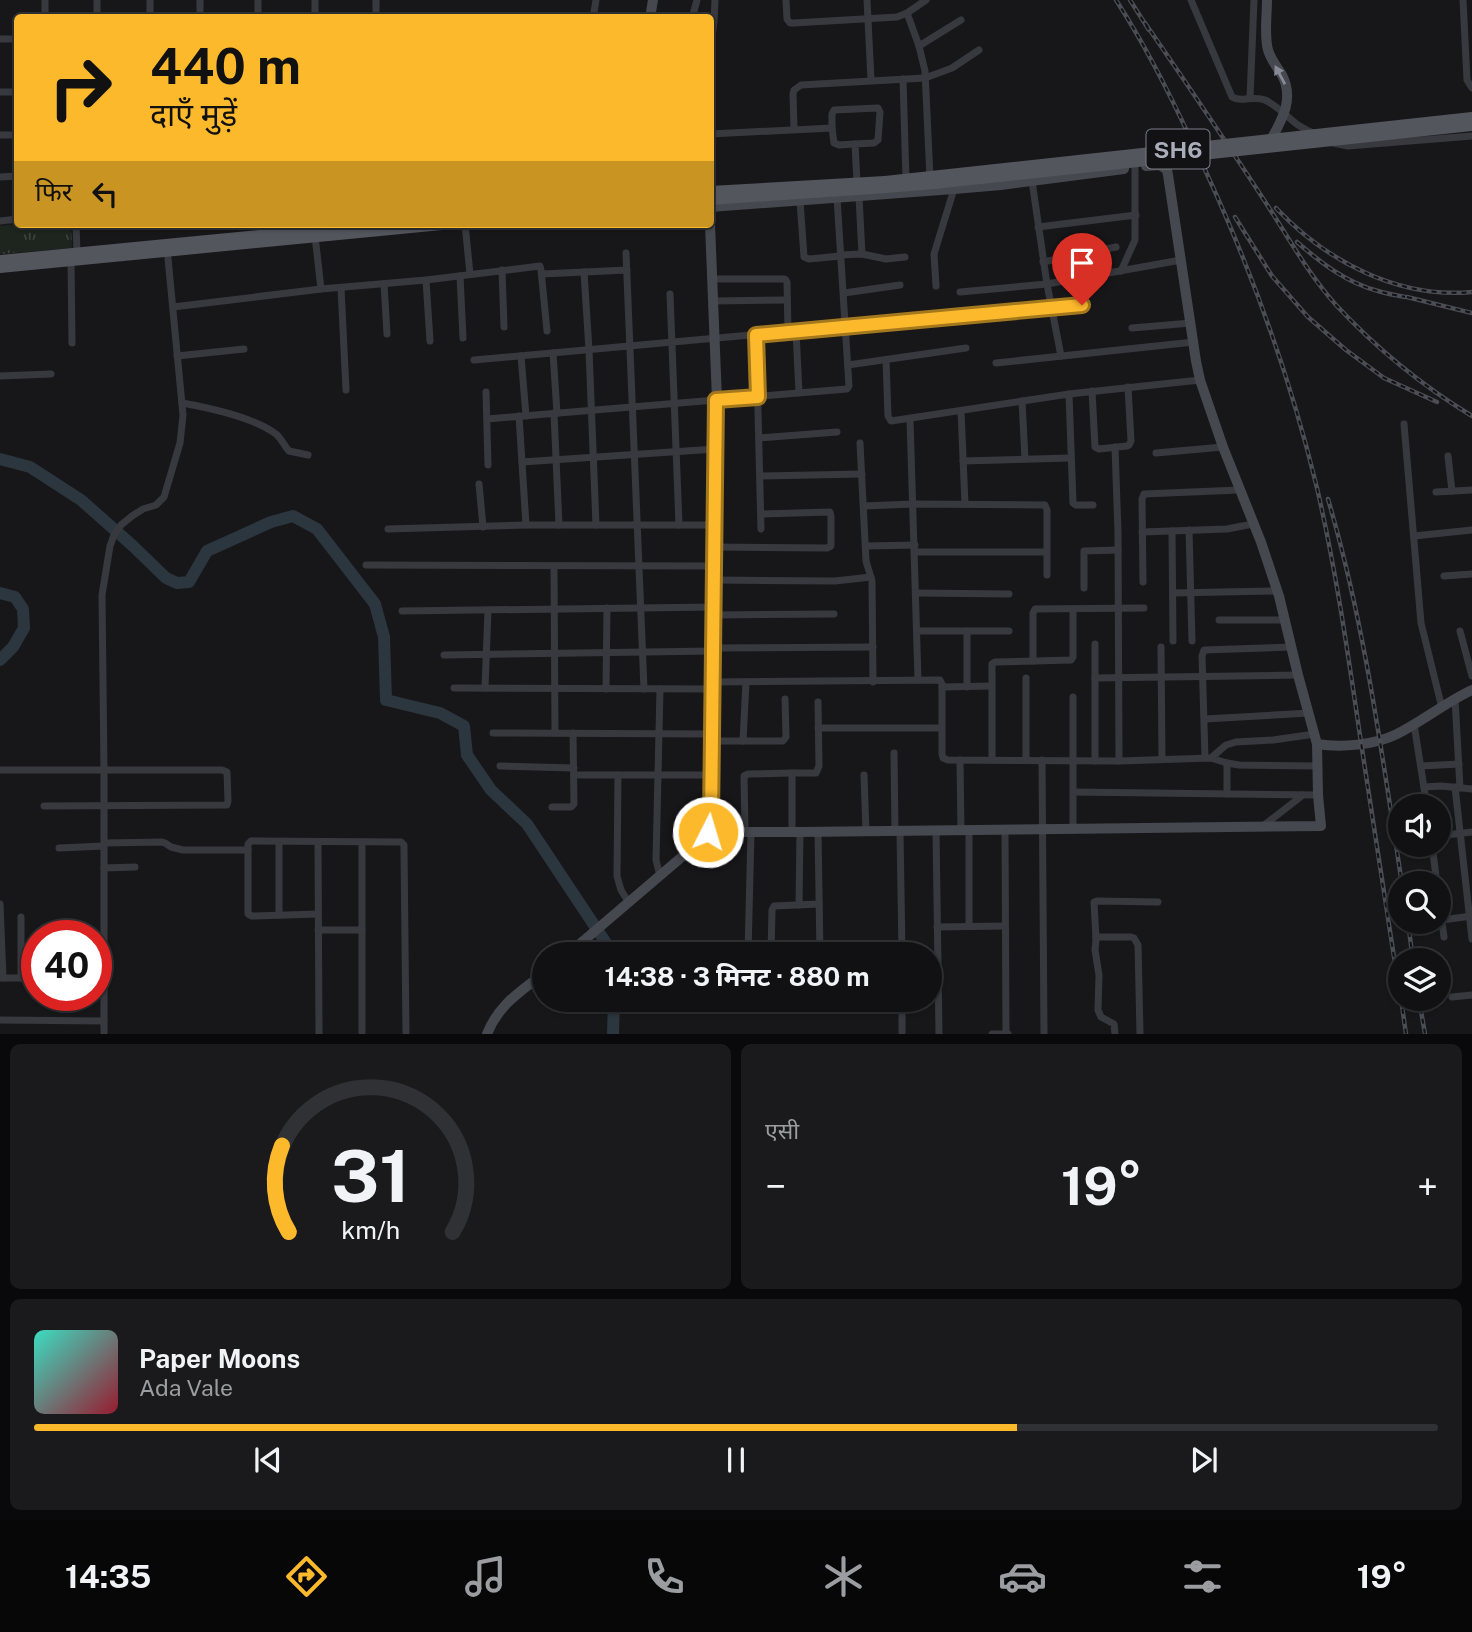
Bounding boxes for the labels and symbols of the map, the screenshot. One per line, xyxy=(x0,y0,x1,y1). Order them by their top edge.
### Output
one-way arrow xyxy=(1275,65,1286,85)
road number: SH6 xyxy=(1146,130,1210,168)
pin xyxy=(1052,233,1112,305)
position arrow xyxy=(671,795,745,869)
speed limit sign: 40 xyxy=(21,920,112,1011)

